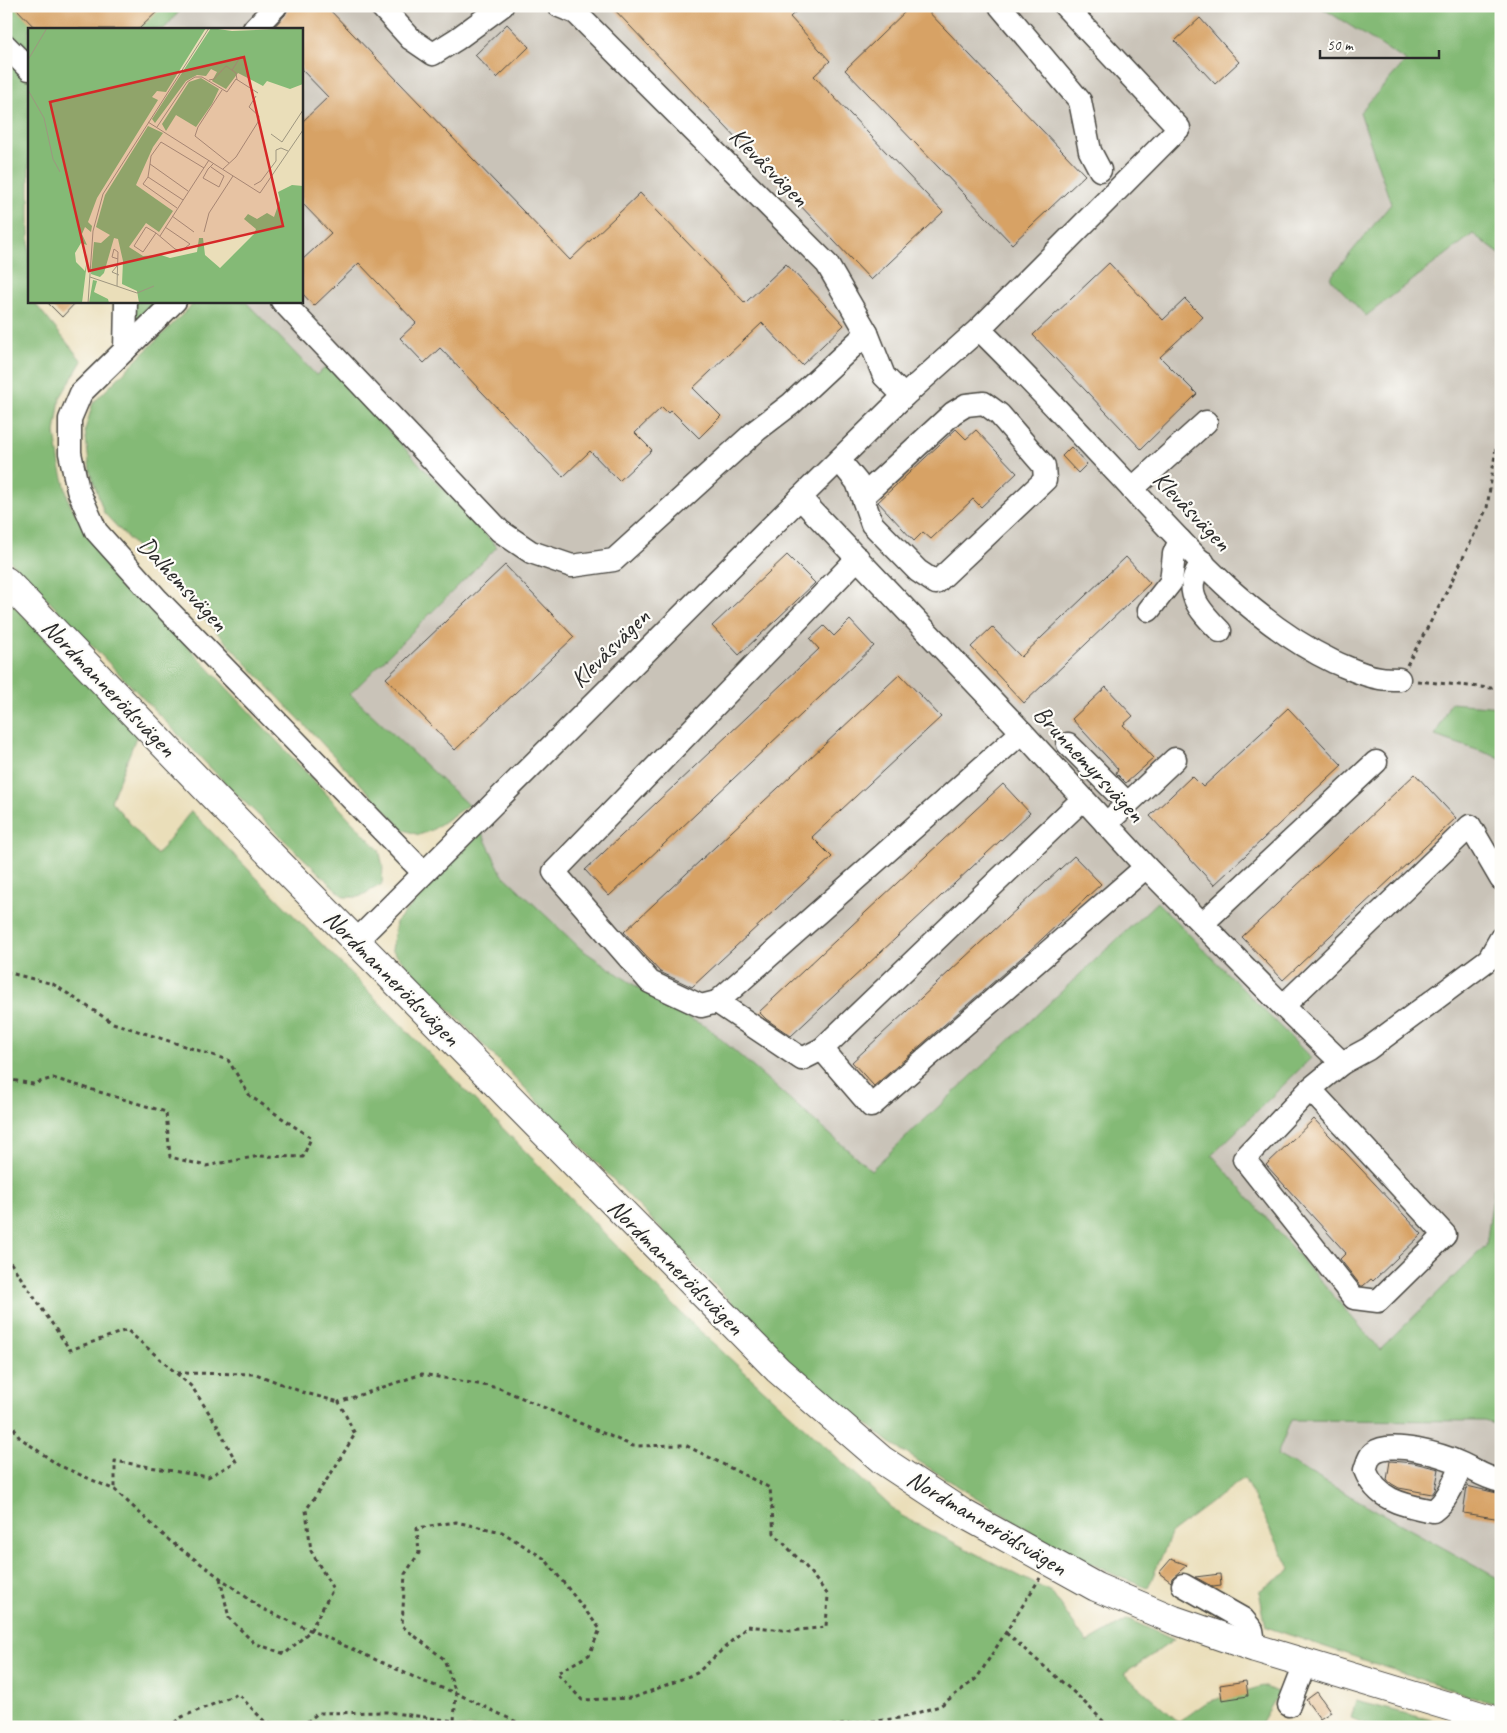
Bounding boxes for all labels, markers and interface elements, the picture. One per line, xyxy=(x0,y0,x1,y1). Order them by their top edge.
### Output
inset map xyxy=(28,28,302,302)
scale bar xyxy=(1320,28,1438,60)
text: 50 m xyxy=(1327,36,1354,55)
street label: Klevåsvägen xyxy=(722,120,816,214)
street label: Klevåsvägen xyxy=(1146,464,1239,559)
street label: Dalhemsvägen xyxy=(131,530,236,639)
street label: Klevåsvägen xyxy=(563,601,657,695)
street label: Nordmannerödsvägen xyxy=(35,612,184,765)
street label: Brunnemyrsvägen xyxy=(1026,698,1152,830)
street label: Nordmannerödsvägen xyxy=(317,903,468,1054)
street label: Nordmannerödsvägen xyxy=(601,1192,752,1343)
street label: Nordmannerödsvägen xyxy=(901,1463,1073,1584)

